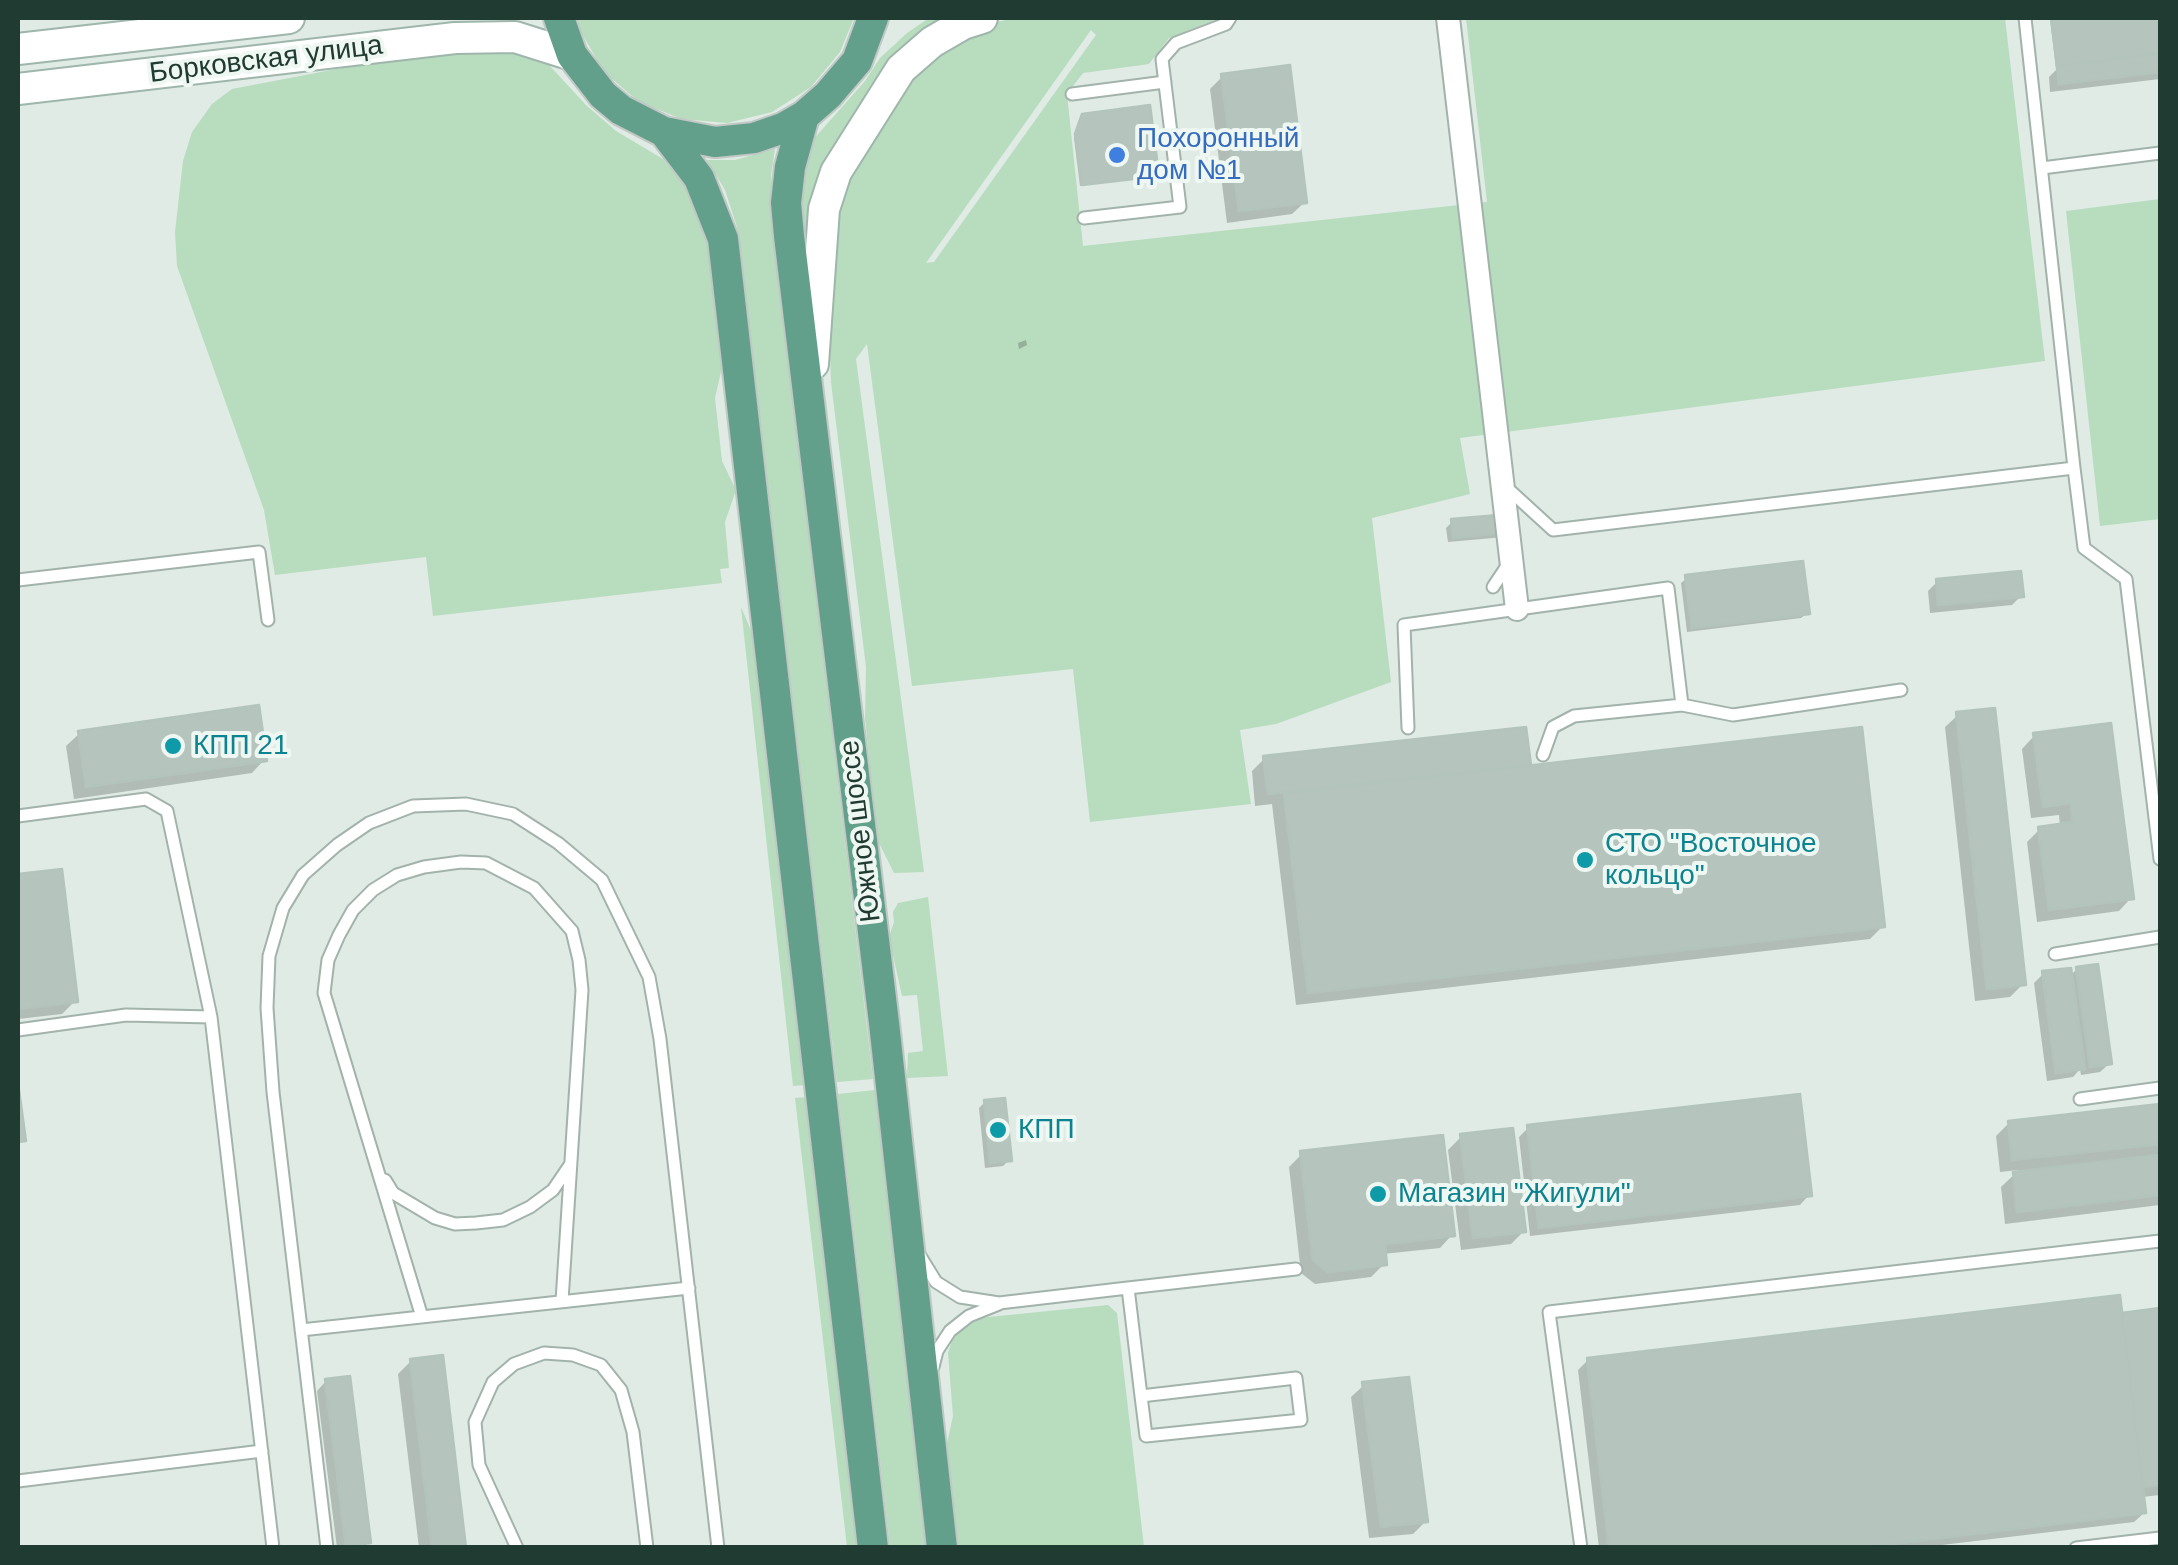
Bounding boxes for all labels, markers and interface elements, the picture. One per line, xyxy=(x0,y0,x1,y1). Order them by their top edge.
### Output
street label: Борковская улица xyxy=(148,29,384,91)
place label: Похоронный дом №1 xyxy=(1137,122,1299,188)
marker: Похоронный дом №1 xyxy=(1106,144,1128,166)
place label: КПП 21 xyxy=(193,729,288,763)
marker: КПП 21 xyxy=(162,735,184,757)
street label: Южное шоссе xyxy=(833,738,889,924)
place label: СТО "Восточное кольцо" xyxy=(1605,827,1817,893)
marker: СТО "Восточное кольцо" xyxy=(1574,849,1596,871)
place label: КПП xyxy=(1018,1113,1075,1147)
marker: КПП xyxy=(987,1119,1009,1141)
place label: Магазин "Жигули" xyxy=(1398,1177,1631,1211)
marker: Магазин "Жигули" xyxy=(1367,1183,1389,1205)

